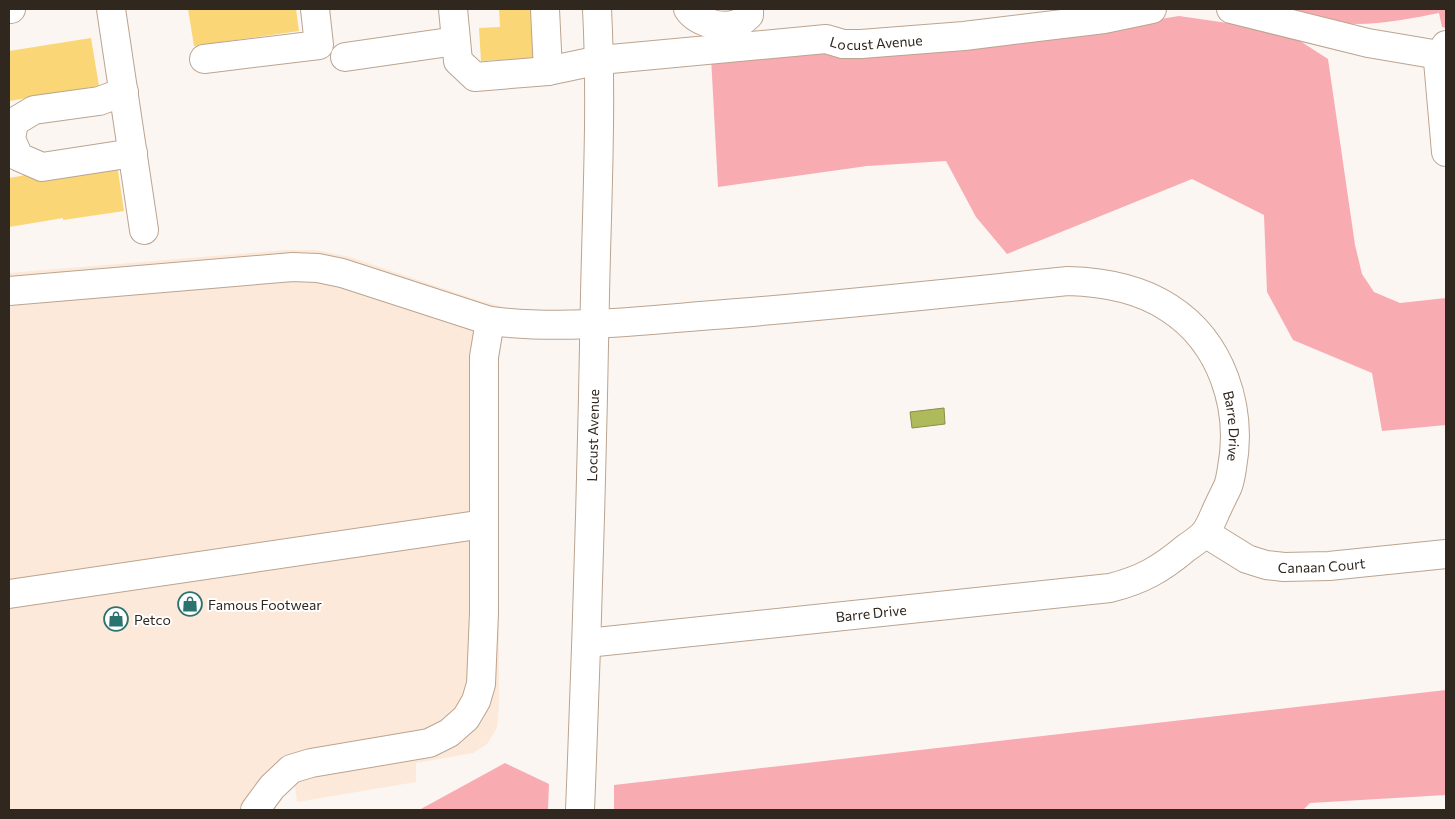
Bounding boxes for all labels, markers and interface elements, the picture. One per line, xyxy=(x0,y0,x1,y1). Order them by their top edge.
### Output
street label: Locust Avenue xyxy=(828,31,923,53)
street label: Locust Avenue xyxy=(582,389,602,482)
street label: Barre Drive xyxy=(1220,389,1243,462)
street label: Canaan Court xyxy=(1277,554,1366,576)
shop icon: Famous Footwear xyxy=(177,591,203,617)
place label: Famous Footwear xyxy=(208,596,322,613)
street label: Barre Drive xyxy=(835,601,907,625)
shop icon: Petco xyxy=(103,606,129,632)
place label: Petco xyxy=(134,611,171,628)

